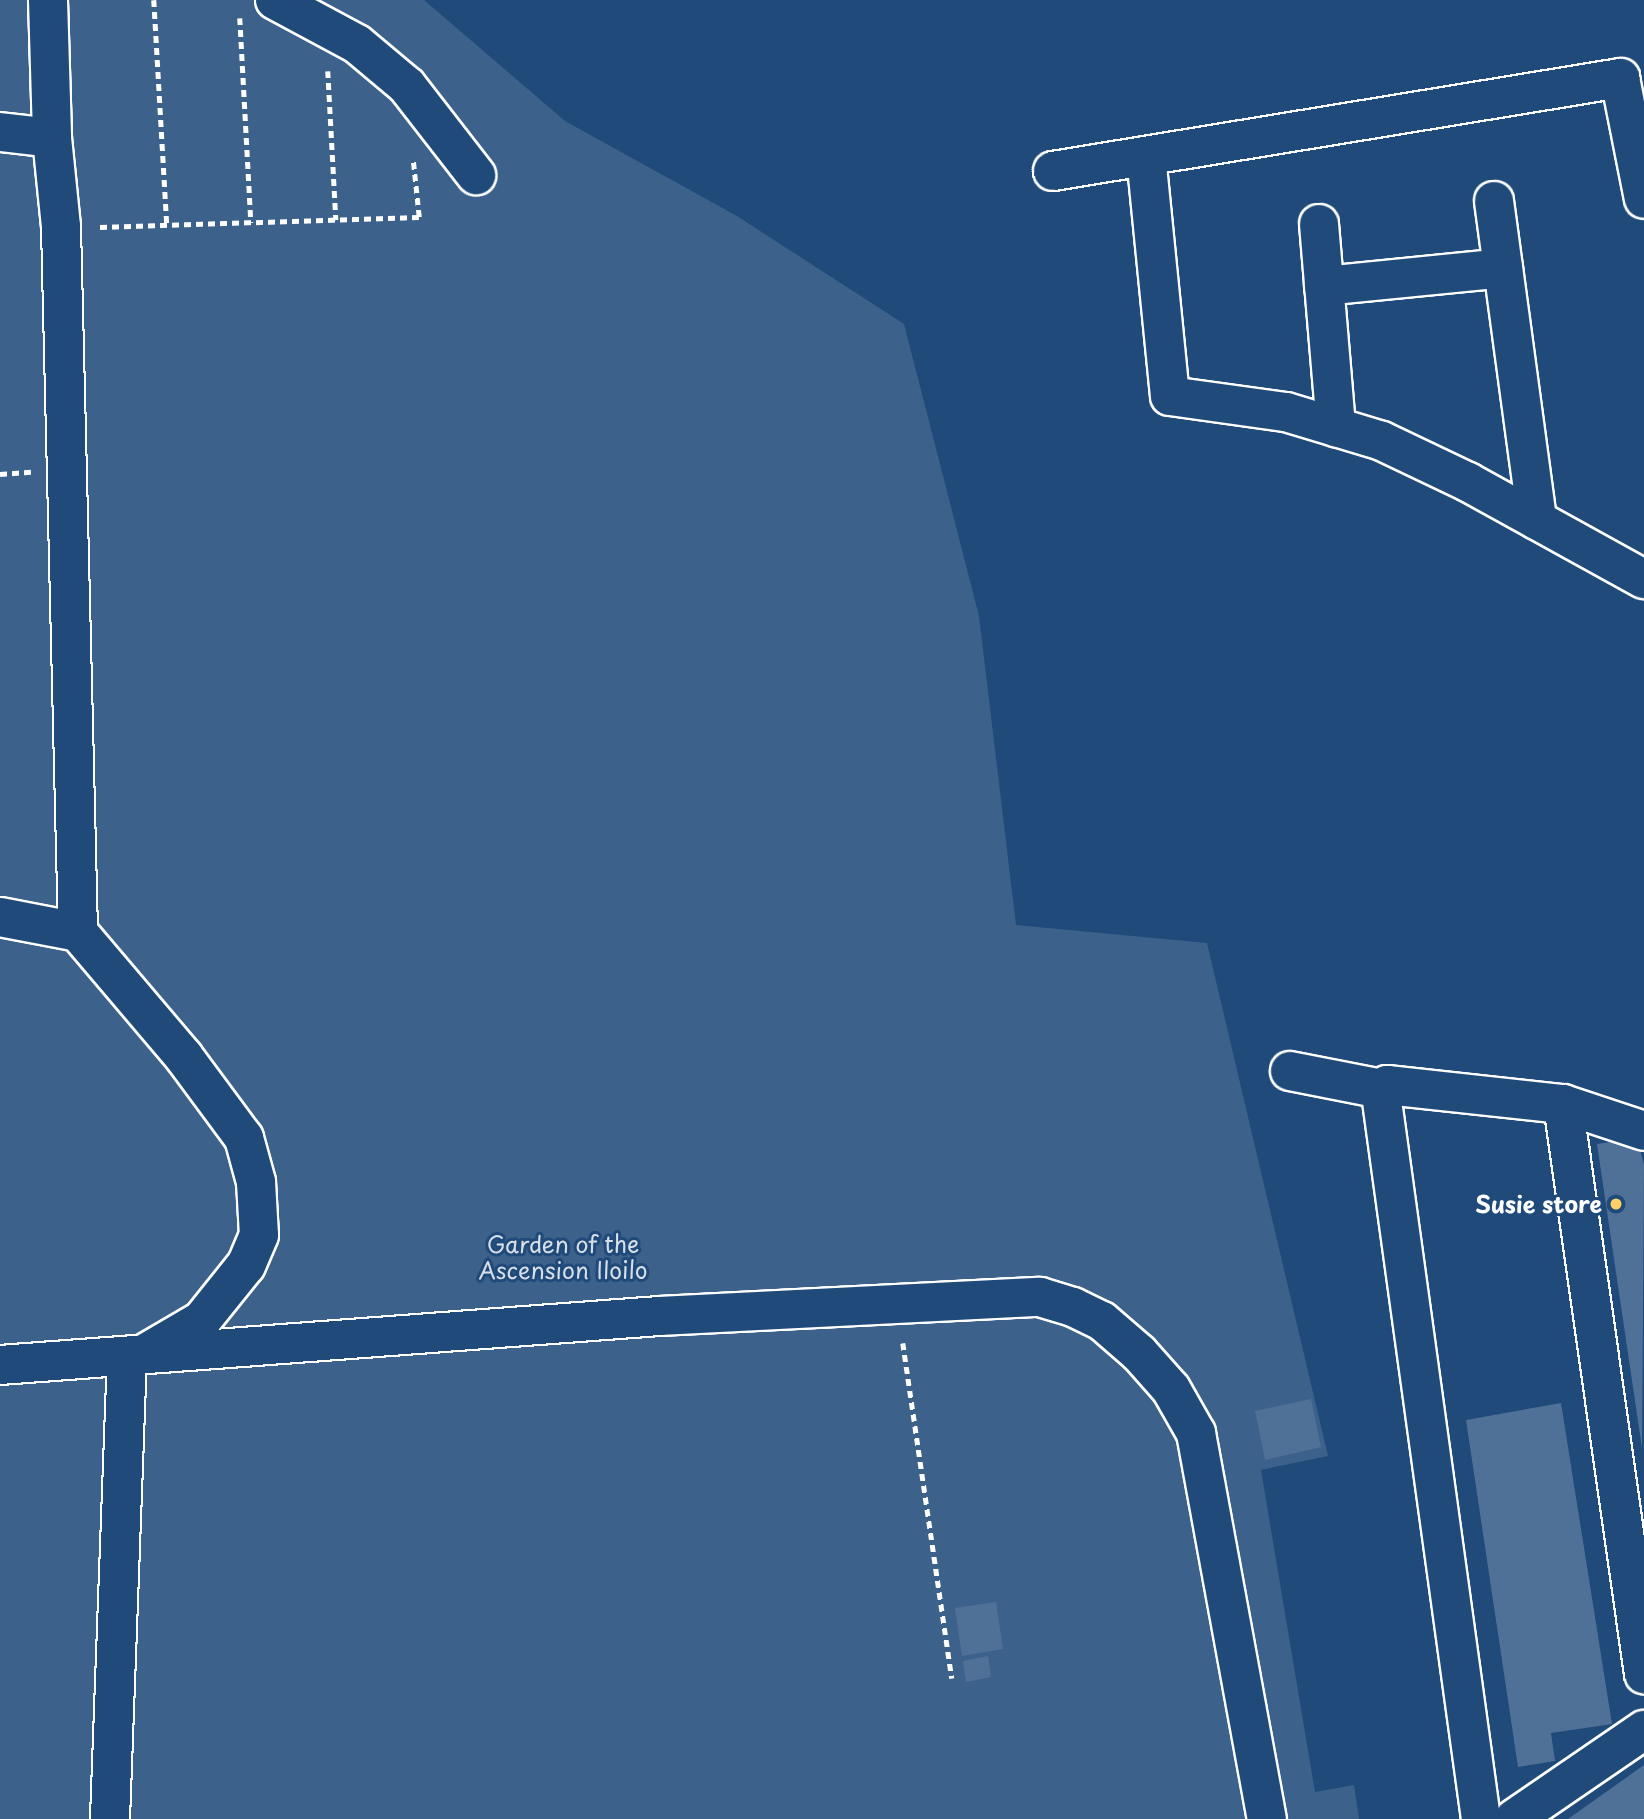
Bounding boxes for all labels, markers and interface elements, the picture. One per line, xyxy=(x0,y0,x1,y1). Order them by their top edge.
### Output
place label: Susie store xyxy=(1474,1190,1602,1218)
marker: Susie store xyxy=(1608,1196,1624,1212)
park label: Garden of the Ascension Iloilo xyxy=(479,1230,647,1284)

